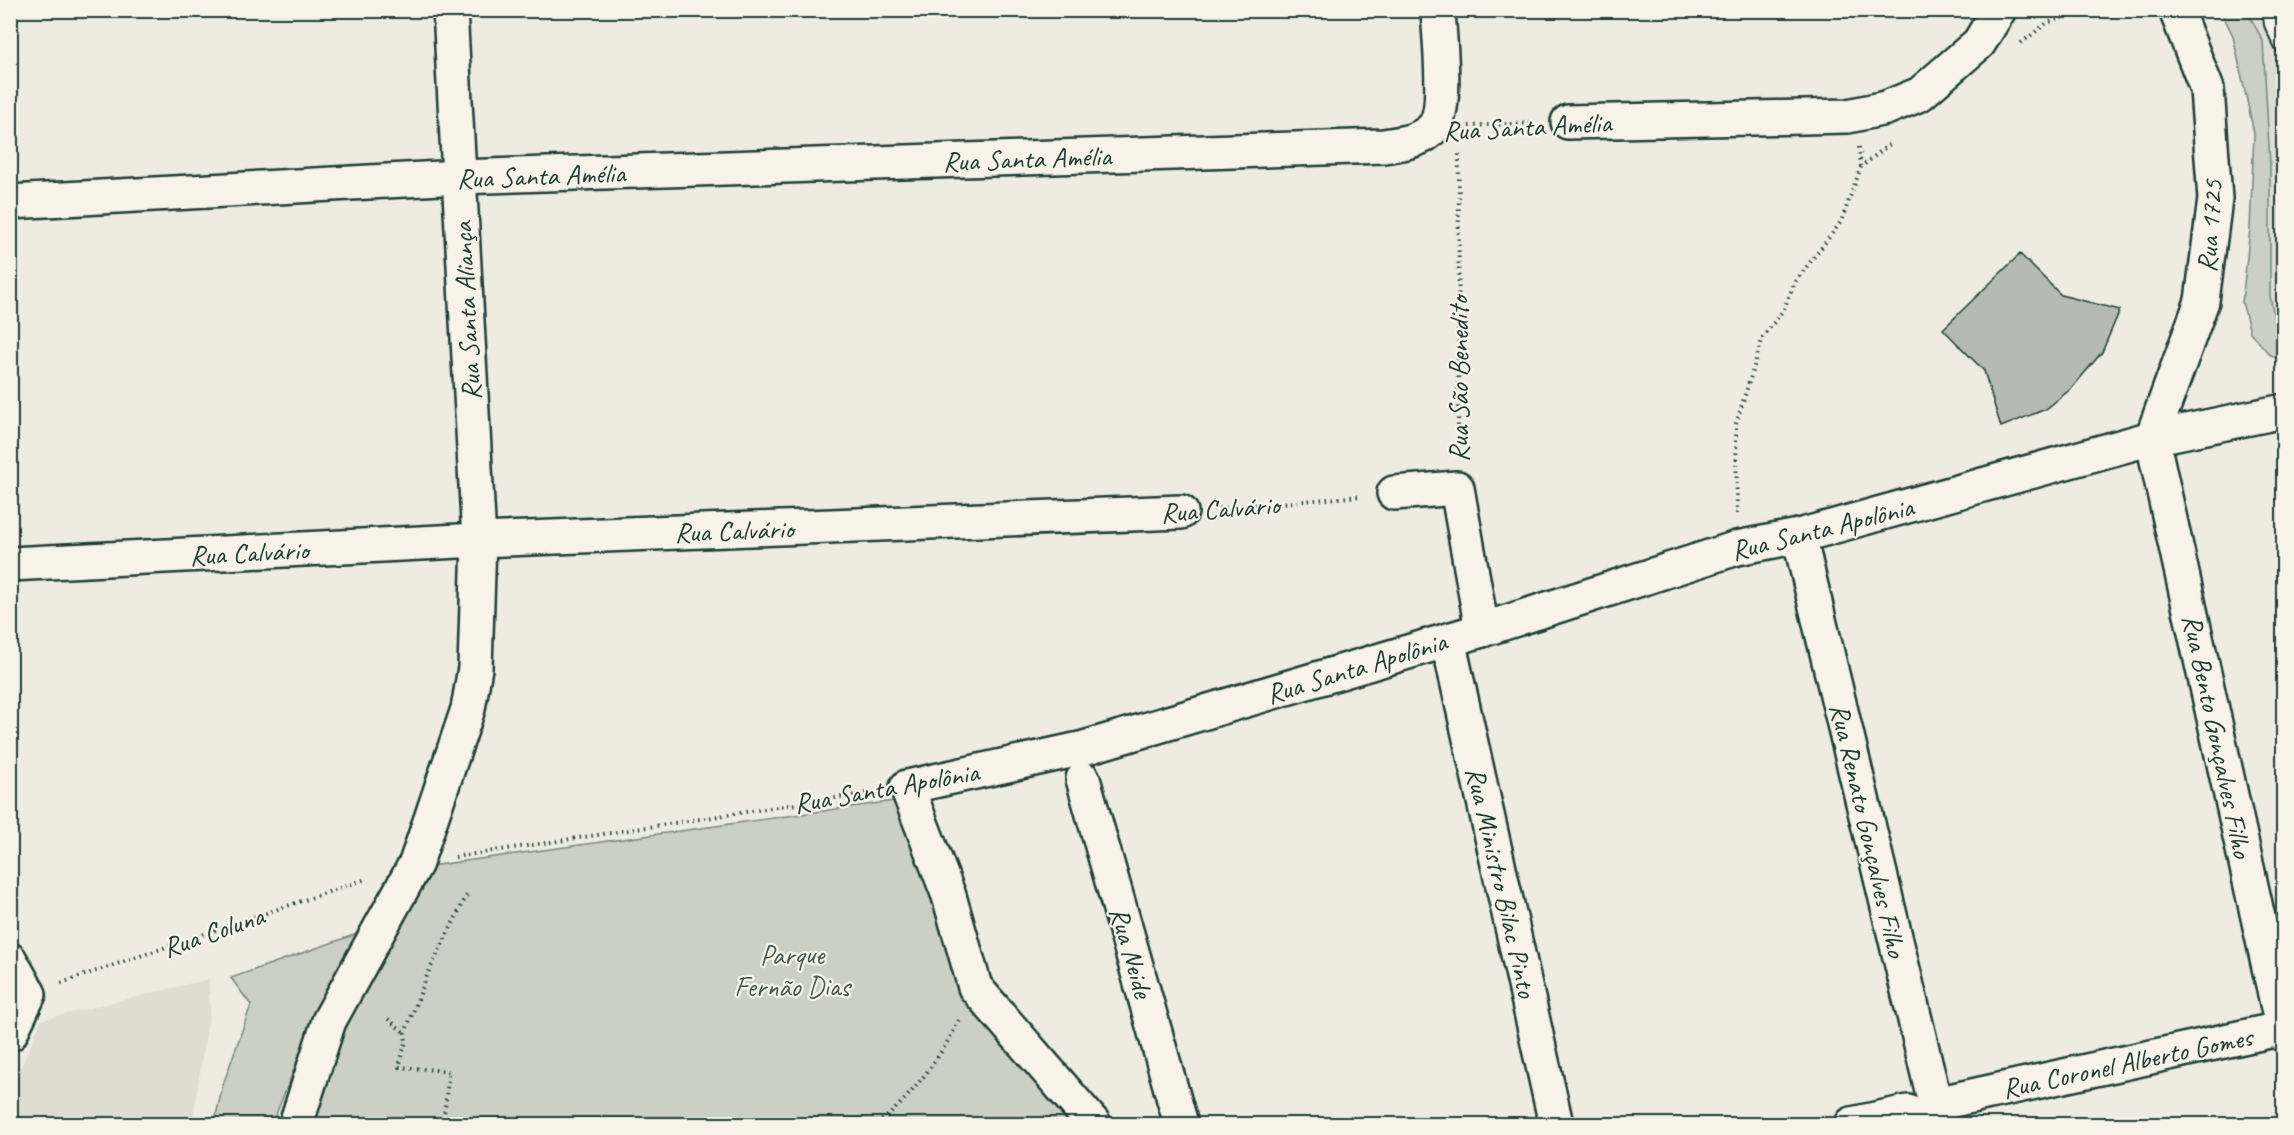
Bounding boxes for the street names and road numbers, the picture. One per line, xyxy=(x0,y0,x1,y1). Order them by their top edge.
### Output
street label: Rua Santa Amélia xyxy=(1442,105,1614,148)
street label: Rua Santa Amélia xyxy=(942,138,1114,179)
street label: Rua Santa Amélia xyxy=(456,155,628,196)
street label: Rua 1725 xyxy=(2189,177,2230,274)
street label: Rua Santa Aliança xyxy=(444,219,489,401)
street label: Rua São Benedito xyxy=(1441,293,1476,462)
street label: Rua Calvário xyxy=(1159,487,1284,530)
street label: Rua Santa Apolônia xyxy=(1727,488,1919,568)
street label: Rua Calvário xyxy=(674,511,797,550)
street label: Rua Calvário xyxy=(189,532,313,573)
street label: Rua Bento Gonçalves Filho xyxy=(2175,611,2261,863)
street label: Rua Santa Apolônia xyxy=(1262,623,1452,712)
street label: Rua Renato Gonçalves Filho xyxy=(1822,700,1915,962)
street label: Rua Santa Apolônia xyxy=(791,754,983,821)
street label: Rua Ministro Bilac Pinto xyxy=(1458,763,1546,1003)
street label: Rua Coluna xyxy=(158,897,270,965)
street label: Rua Neide xyxy=(1102,903,1162,1003)
street label: Rua Coronel Alberto Gomes xyxy=(1999,1018,2258,1106)

